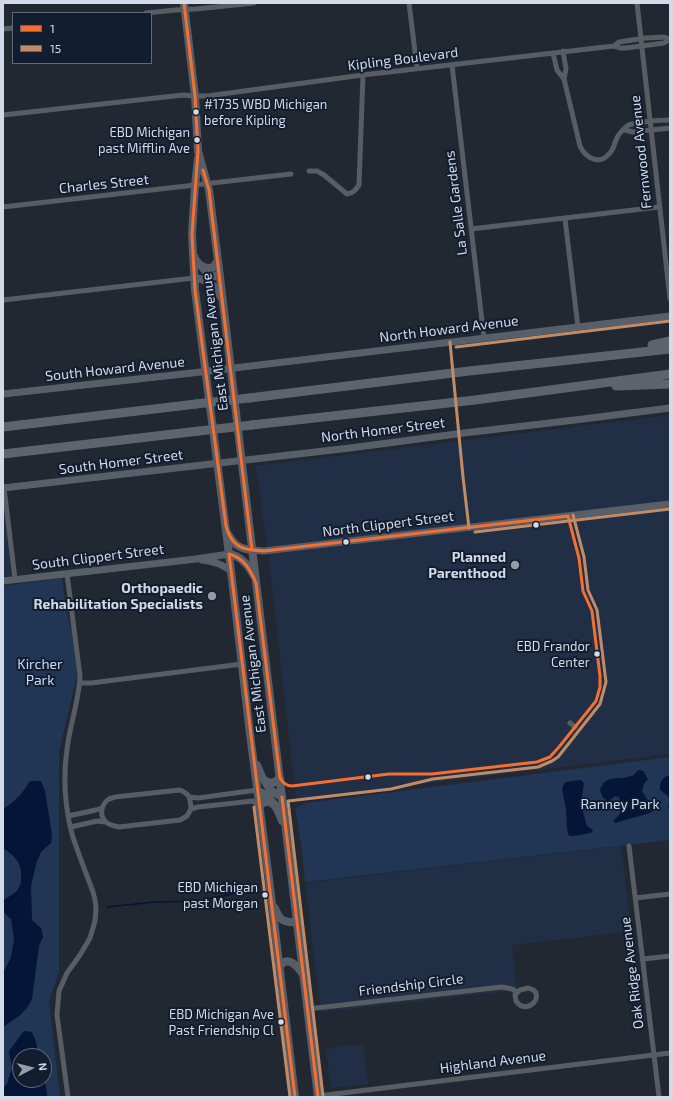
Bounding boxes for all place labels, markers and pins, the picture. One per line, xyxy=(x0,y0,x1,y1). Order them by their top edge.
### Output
place label: #1735 WBD Michigan before Kipling xyxy=(204,97,327,128)
marker: #1735 WBD Michigan before Kipling xyxy=(191,107,201,117)
place label: EBD Michigan past Mifflin Ave xyxy=(98,125,190,156)
marker: EBD Michigan past Mifflin Ave xyxy=(192,135,202,145)
unlabelled marker xyxy=(531,520,541,530)
unlabelled marker xyxy=(341,537,351,547)
place label: Planned Parenthood xyxy=(428,549,506,582)
marker: Planned Parenthood xyxy=(509,559,521,571)
place label: Orthopaedic Rehabilitation Specialists xyxy=(34,580,203,612)
marker: Orthopaedic Rehabilitation Specialists xyxy=(206,590,218,602)
place label: EBD Frandor Center xyxy=(516,639,590,670)
marker: EBD Frandor Center xyxy=(592,649,602,659)
unlabelled marker xyxy=(363,772,373,782)
place label: EBD Michigan past Morgan xyxy=(177,880,258,911)
marker: EBD Michigan past Morgan xyxy=(260,890,270,900)
place label: EBD Michigan Ave Past Friendship Cl xyxy=(168,1007,274,1038)
marker: EBD Michigan Ave Past Friendship Cl xyxy=(276,1017,286,1027)

